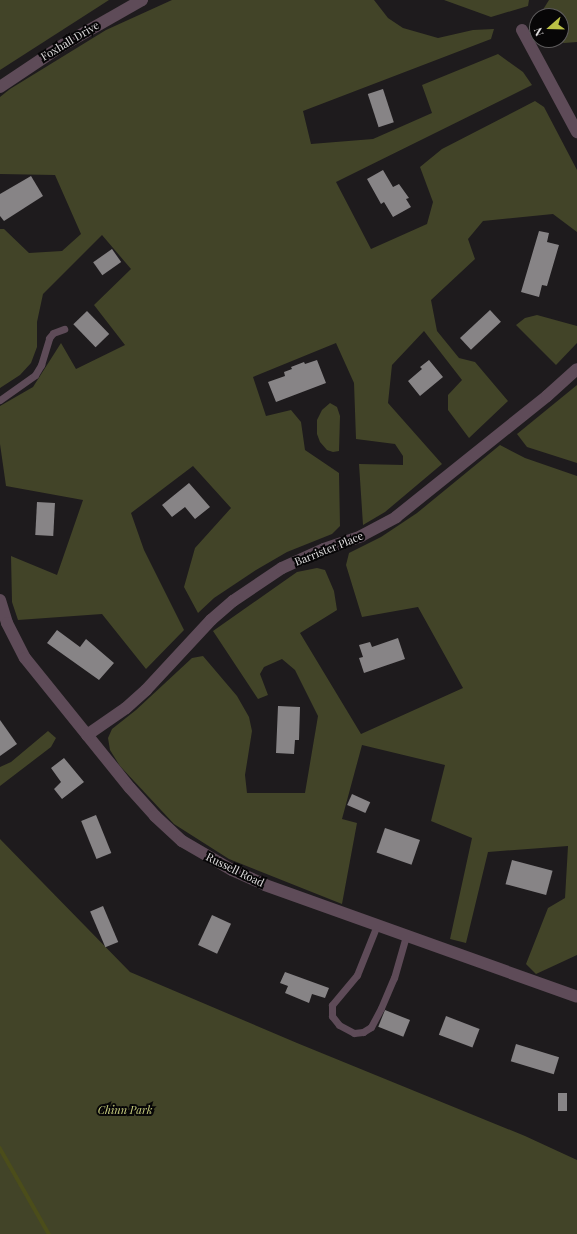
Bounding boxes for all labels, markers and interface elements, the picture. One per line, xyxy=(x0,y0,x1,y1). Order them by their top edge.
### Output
north arrow xyxy=(529,8,569,48)
street label: Foxhall Drive xyxy=(39,18,101,64)
text: N xyxy=(530,26,547,38)
street label: Barrister Place xyxy=(293,529,365,569)
street label: Russell Road xyxy=(204,850,266,890)
park label: Chinn Park xyxy=(98,1103,152,1117)

